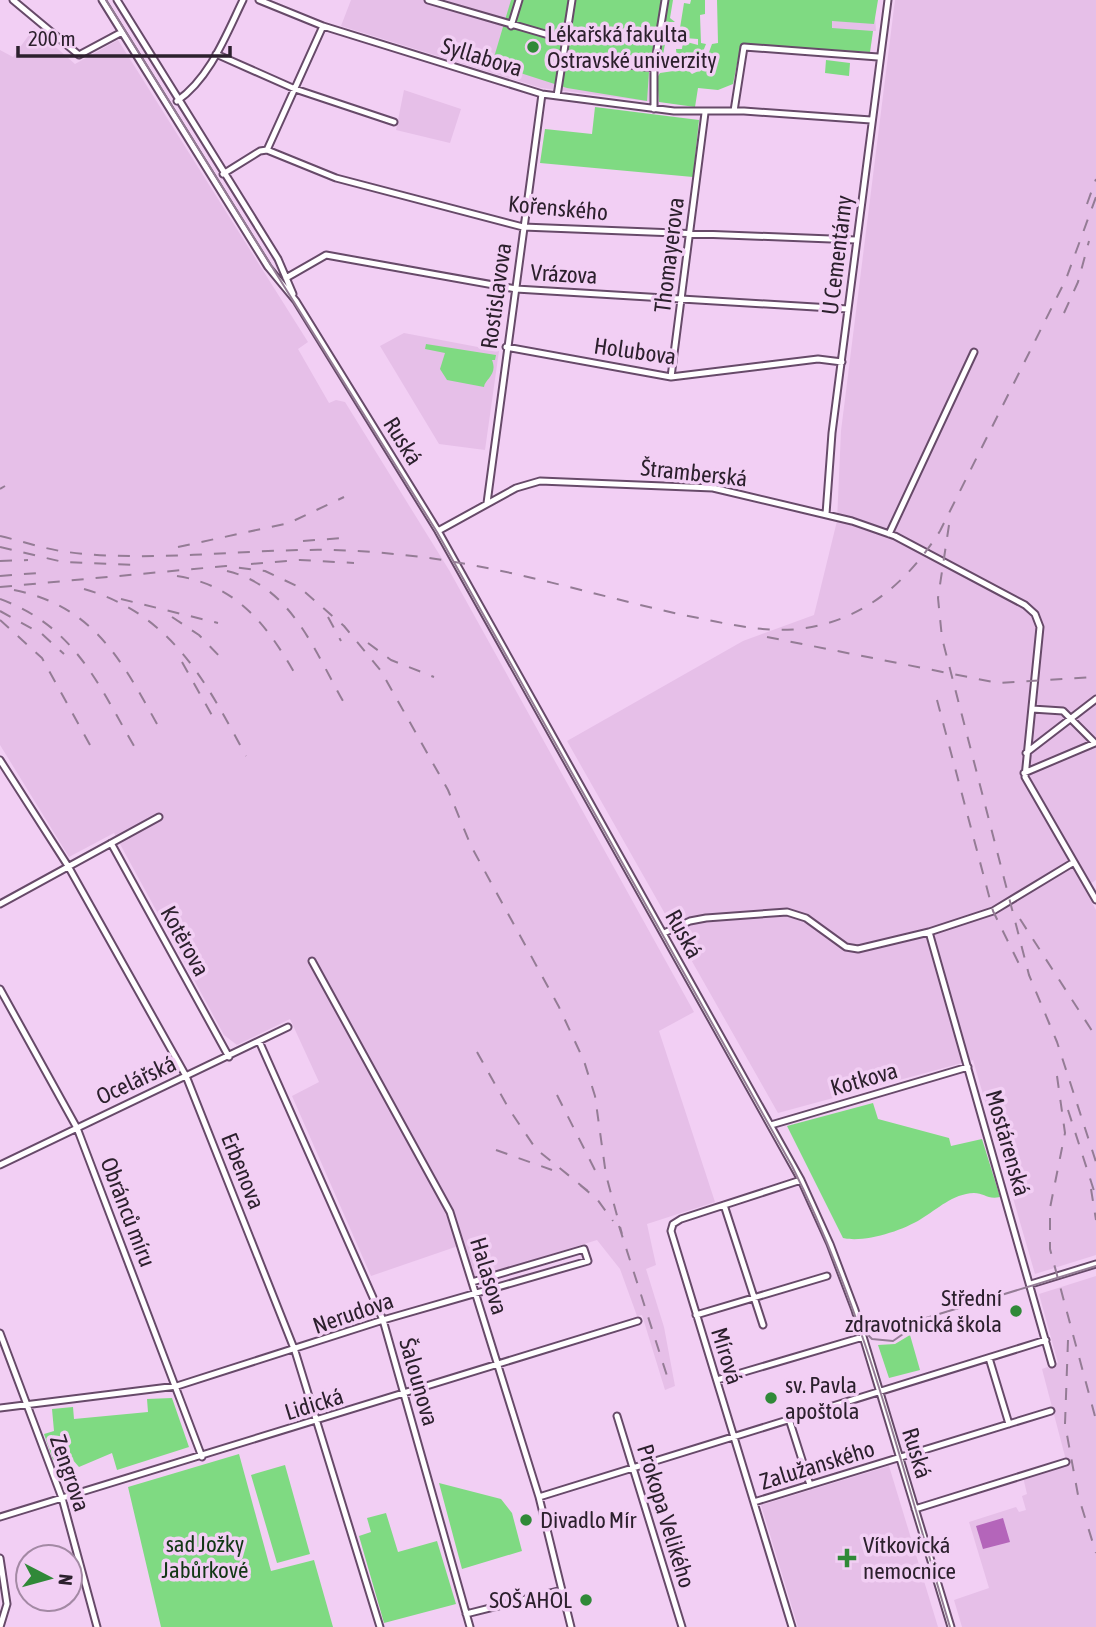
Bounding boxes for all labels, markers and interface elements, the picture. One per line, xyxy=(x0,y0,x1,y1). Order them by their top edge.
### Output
scale bar xyxy=(18,14,229,58)
place label: Lékařská fakulta Ostravské univerzity xyxy=(547,21,717,73)
text: 200 m xyxy=(28,26,76,50)
street label: Syllabova xyxy=(438,32,526,82)
marker: Lékařská fakulta Ostravské univerzity xyxy=(525,39,541,55)
street label: Kořenského xyxy=(507,191,609,225)
street label: U Cementárny xyxy=(817,194,857,316)
street label: Thomayerova xyxy=(649,196,689,314)
street label: Rostislavova xyxy=(476,241,516,351)
street label: Vrázova xyxy=(530,259,598,289)
street label: Holubova xyxy=(592,332,678,370)
street label: Ruská xyxy=(378,412,428,470)
street label: Štramberská xyxy=(639,454,749,492)
street label: Kotěrova xyxy=(155,902,215,980)
street label: Ruská xyxy=(660,905,708,963)
street label: Ocelářská xyxy=(92,1050,180,1110)
street label: Kotkova xyxy=(828,1057,900,1101)
street label: Mostárenská xyxy=(980,1087,1036,1199)
street label: Erbenova xyxy=(216,1129,270,1213)
street label: Obránců míru xyxy=(95,1154,161,1270)
street label: Halasova xyxy=(465,1234,513,1318)
place label: Střední zdravotnická škola xyxy=(845,1285,1002,1337)
street label: Nerudova xyxy=(309,1287,397,1339)
marker: Střední zdravotnická škola xyxy=(1008,1303,1024,1319)
street label: Mírová xyxy=(706,1324,748,1388)
street label: Šalounova xyxy=(394,1335,444,1429)
place label: sv. Pavla apoštola xyxy=(785,1372,860,1424)
street label: Lidická xyxy=(282,1383,346,1425)
marker: sv. Pavla apoštola xyxy=(763,1390,779,1406)
street label: Ruská xyxy=(897,1425,937,1481)
street label: Zengrova xyxy=(45,1431,95,1515)
street label: Zalužanského xyxy=(757,1435,877,1495)
street label: Prokopa Velikého xyxy=(632,1441,700,1591)
place label: Divadlo Mír xyxy=(540,1507,638,1533)
marker: Divadlo Mír xyxy=(518,1512,534,1528)
park label: sad Jožky Jabůrkové xyxy=(162,1531,248,1583)
place label: Vítkovická nemocnice xyxy=(863,1532,956,1584)
north arrow xyxy=(14,1543,84,1613)
marker: Vítkovická nemocnice xyxy=(837,1548,857,1568)
text: N xyxy=(54,1573,77,1587)
place label: SOŠ AHOL xyxy=(489,1587,572,1613)
marker: SOŠ AHOL xyxy=(578,1592,594,1608)

